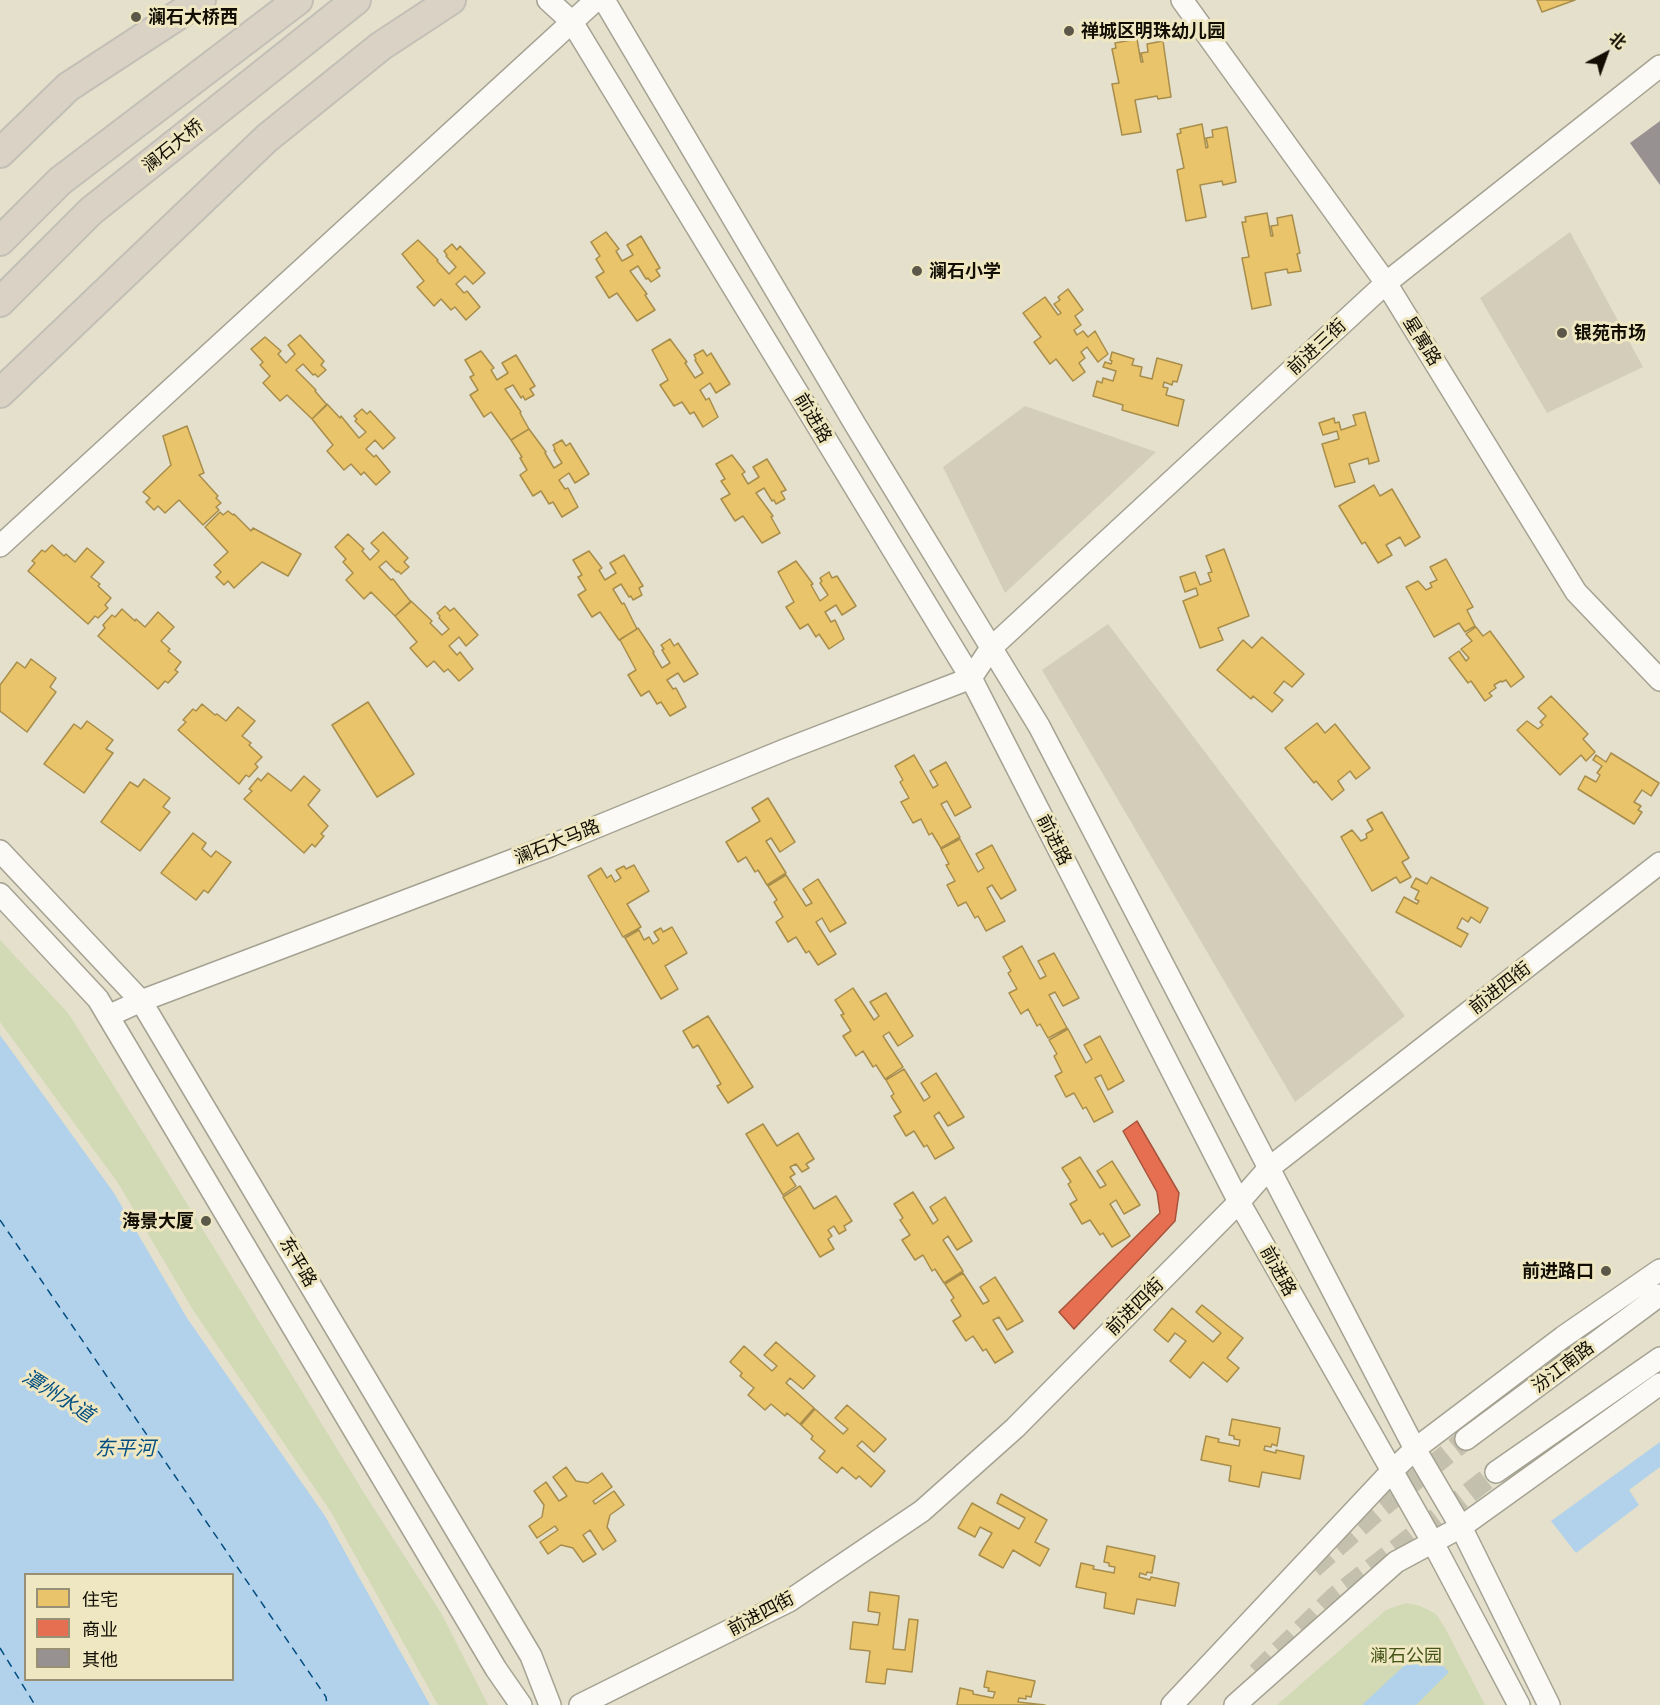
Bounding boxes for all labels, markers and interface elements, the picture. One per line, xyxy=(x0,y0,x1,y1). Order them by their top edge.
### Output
place label: 澜石大桥西 xyxy=(148,6,238,28)
marker: 澜石大桥西 xyxy=(129,10,143,24)
place label: 禅城区明珠幼儿园 xyxy=(1081,20,1225,42)
marker: 禅城区明珠幼儿园 xyxy=(1062,24,1076,38)
north arrow xyxy=(1576,24,1636,84)
text: 北 xyxy=(1605,28,1630,53)
street label: 澜石大桥 xyxy=(138,115,208,177)
place label: 澜石小学 xyxy=(929,260,1001,282)
marker: 澜石小学 xyxy=(910,264,924,278)
street label: 星寓路 xyxy=(1399,312,1445,370)
street label: 前进三街 xyxy=(1283,315,1351,379)
place label: 银苑市场 xyxy=(1574,322,1646,344)
marker: 银苑市场 xyxy=(1555,326,1569,340)
street label: 前进路 xyxy=(790,389,836,447)
street label: 前进路 xyxy=(1032,811,1076,869)
street label: 澜石大马路 xyxy=(511,815,603,869)
street label: 前进四街 xyxy=(1465,957,1535,1019)
place label: 海景大厦 xyxy=(122,1210,194,1232)
marker: 海景大厦 xyxy=(199,1214,213,1228)
street label: 东平路 xyxy=(275,1233,321,1291)
street label: 前进路 xyxy=(1255,1242,1301,1300)
place label: 前进路口 xyxy=(1522,1260,1594,1282)
marker: 前进路口 xyxy=(1599,1264,1613,1278)
street label: 前进四街 xyxy=(1102,1274,1168,1340)
street label: 汾江南路 xyxy=(1528,1337,1598,1397)
water label: 潭州水道 xyxy=(18,1365,98,1427)
water label: 东平河 xyxy=(95,1437,155,1461)
legend xyxy=(24,1573,234,1681)
text: 住宅 xyxy=(82,1588,118,1610)
street label: 前进四街 xyxy=(724,1588,798,1640)
text: 商业 xyxy=(82,1618,118,1640)
park label: 澜石公园 xyxy=(1370,1645,1442,1667)
text: 其他 xyxy=(82,1648,118,1670)

